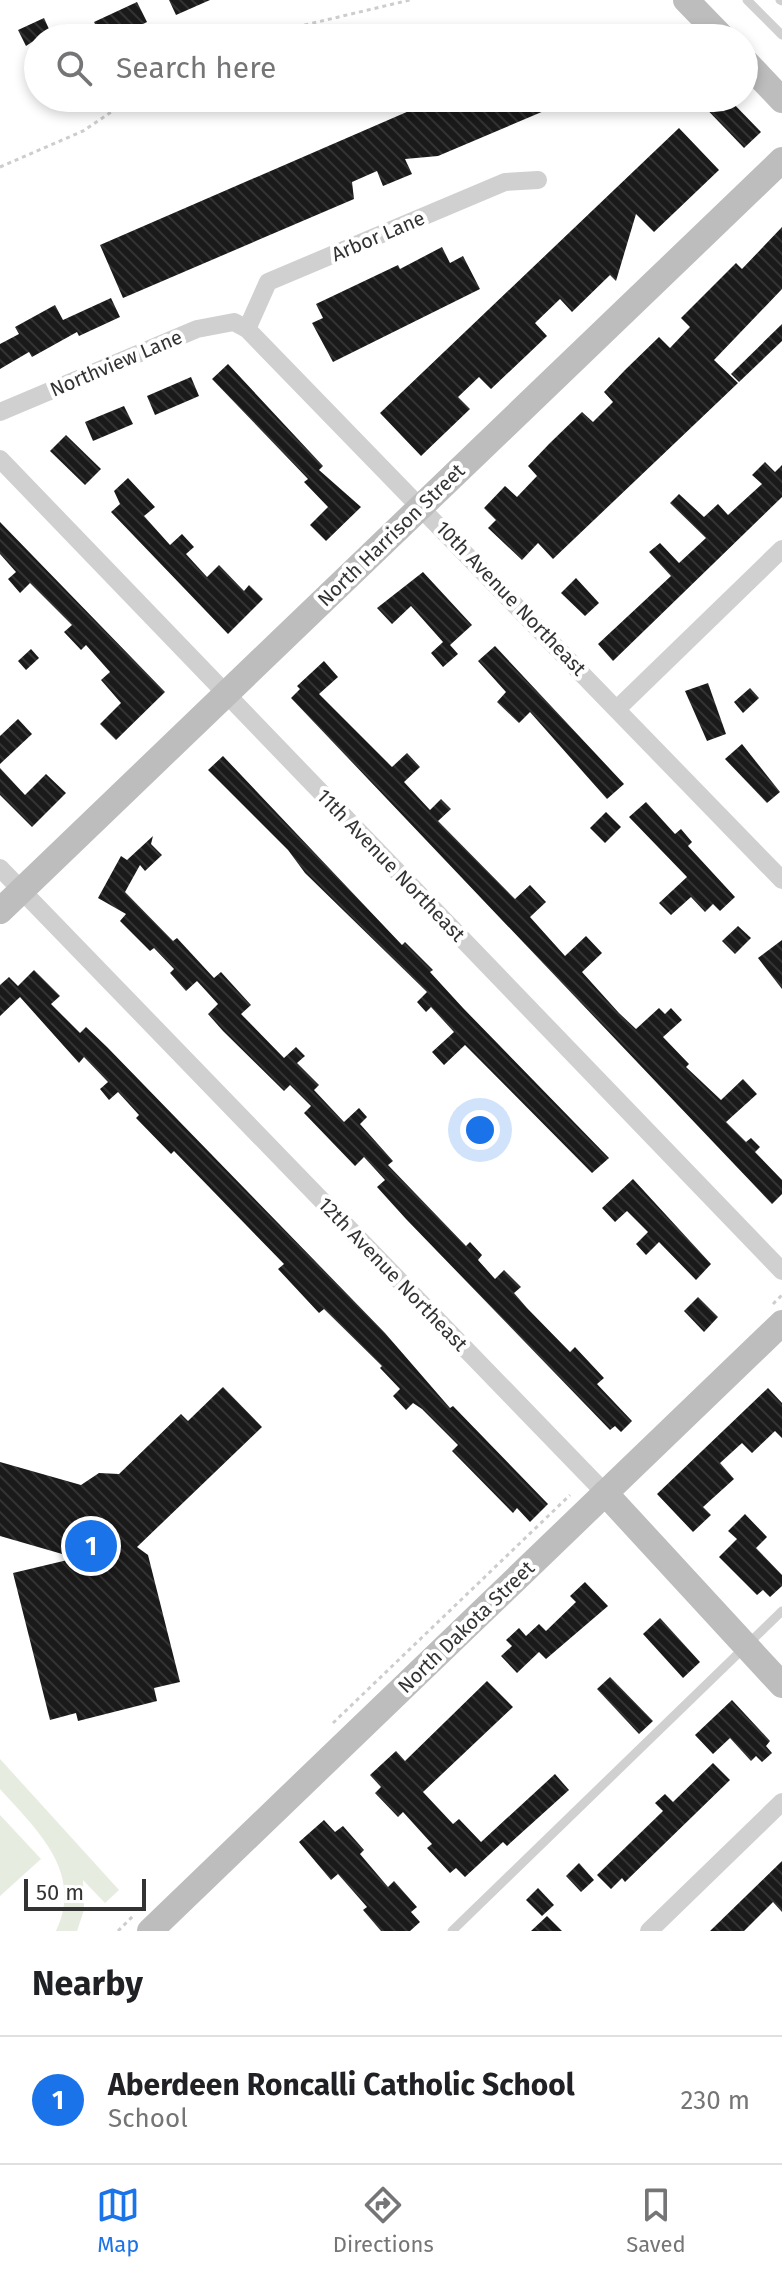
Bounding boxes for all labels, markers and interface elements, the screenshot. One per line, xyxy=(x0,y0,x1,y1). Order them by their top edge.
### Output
search box xyxy=(24,24,758,112)
icon: search xyxy=(52,46,96,90)
text: Search here xyxy=(116,50,276,86)
street label: Arbor Lane xyxy=(328,206,428,266)
street label: Northview Lane xyxy=(46,324,186,402)
street label: North Harrison Street xyxy=(312,458,470,611)
street label: 10th Avenue Northeast xyxy=(431,516,592,681)
street label: 11th Avenue Northeast xyxy=(312,784,471,947)
your location xyxy=(460,1110,500,1150)
street label: 12th Avenue Northeast xyxy=(313,1192,473,1356)
pin: 1 xyxy=(65,1516,117,1576)
street label: North Dakota Street xyxy=(393,1555,540,1698)
scale bar xyxy=(24,1875,146,1911)
text: 50 m xyxy=(36,1879,84,1906)
text: Nearby xyxy=(32,1963,143,2004)
text: Aberdeen Roncalli Catholic School xyxy=(108,2067,575,2103)
text: 1 xyxy=(52,2085,64,2116)
text: 230 m xyxy=(681,2085,750,2116)
text: School xyxy=(108,2103,188,2134)
tab: Map xyxy=(96,2183,140,2258)
tab: Directions xyxy=(333,2183,434,2258)
tab: Saved xyxy=(626,2183,686,2258)

